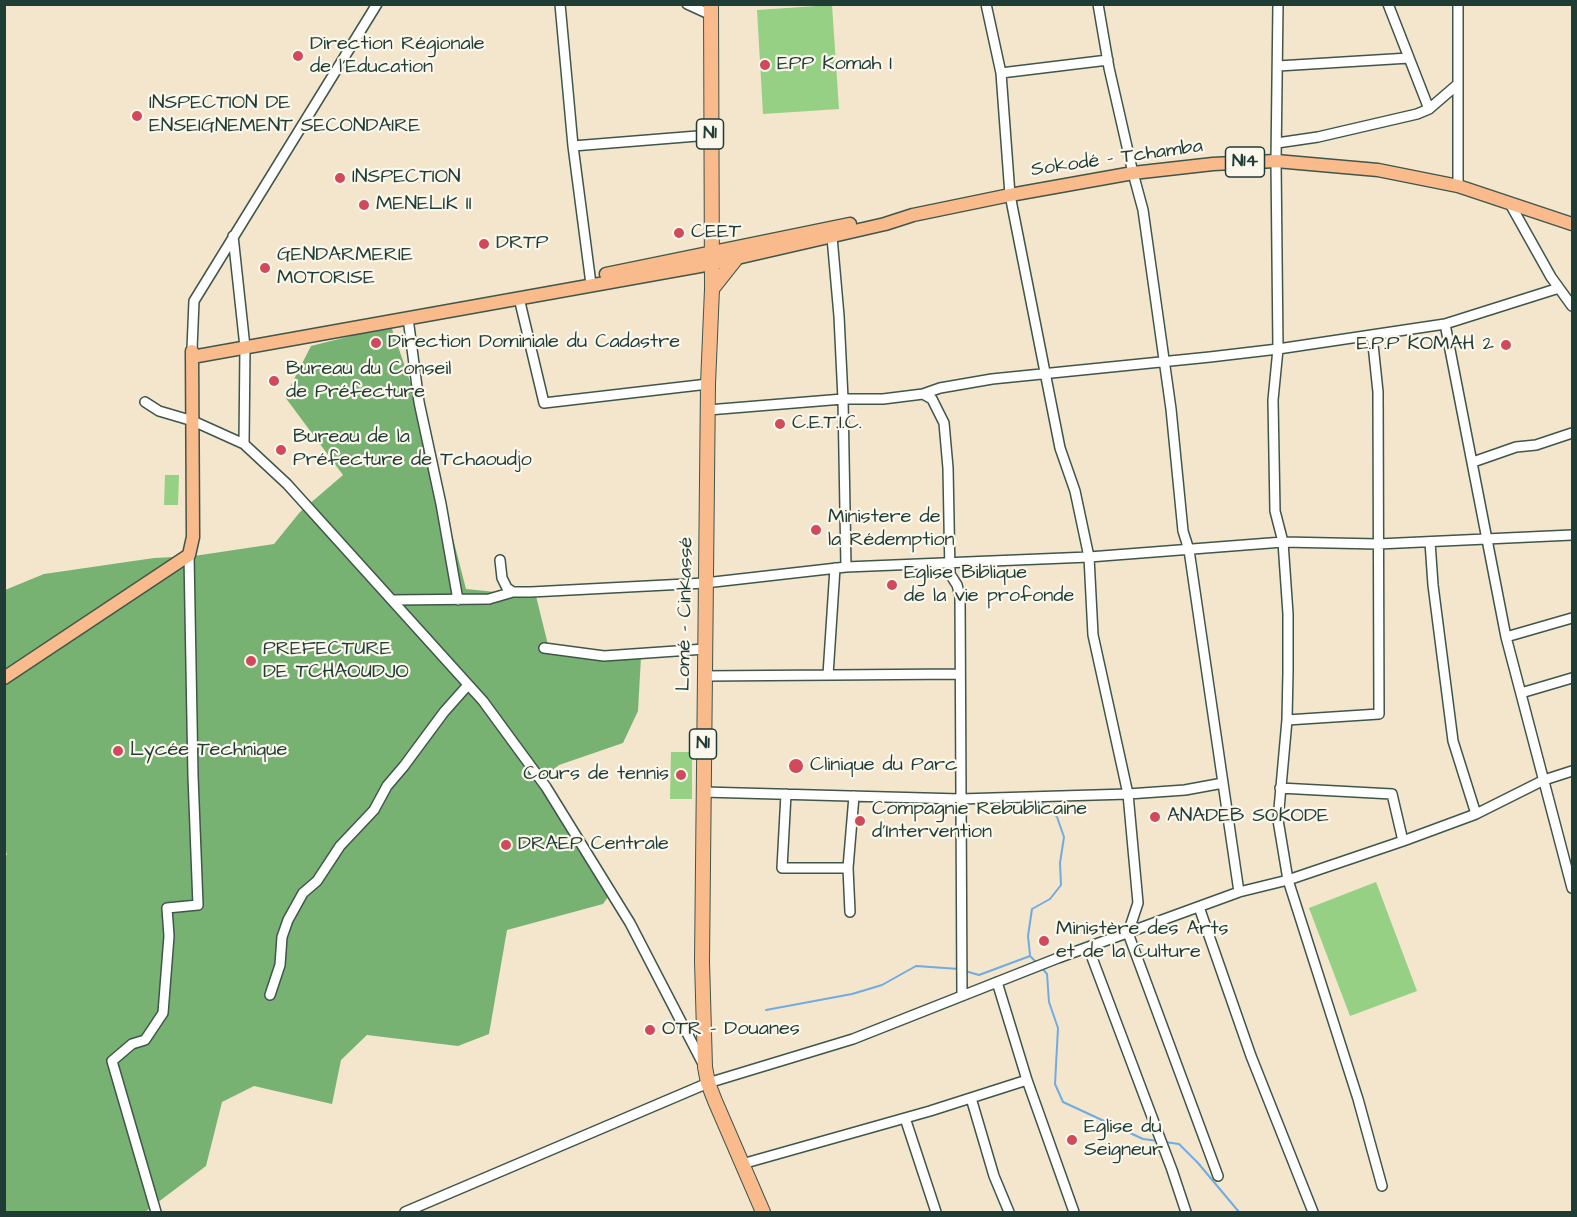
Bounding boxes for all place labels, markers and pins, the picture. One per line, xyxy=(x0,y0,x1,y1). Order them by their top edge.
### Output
place label: Direction Régionale de l'Education xyxy=(310,33,485,80)
marker: Direction Régionale de l'Education xyxy=(291,49,305,63)
place label: EPP Komah I xyxy=(777,53,892,77)
marker: EPP Komah I xyxy=(758,58,772,72)
place label: INSPECTION DE ENSEIGNEMENT SECONDAIRE xyxy=(149,92,420,139)
marker: INSPECTION DE ENSEIGNEMENT SECONDAIRE xyxy=(130,109,144,123)
place label: INSPECTION xyxy=(352,166,461,190)
marker: INSPECTION xyxy=(333,171,347,185)
place label: MENELIK II xyxy=(376,193,472,217)
marker: MENELIK II xyxy=(357,198,371,212)
place label: CEET xyxy=(691,221,741,245)
marker: CEET xyxy=(672,226,686,240)
place label: DRTP xyxy=(496,232,548,256)
marker: DRTP xyxy=(477,237,491,251)
place label: GENDARMERIE MOTORISE xyxy=(277,244,413,291)
marker: GENDARMERIE MOTORISE xyxy=(258,261,272,275)
place label: Direction Dominiale du Cadastre xyxy=(388,331,680,355)
place label: E.P.P KOMAH 2 xyxy=(1357,333,1494,357)
marker: Direction Dominiale du Cadastre xyxy=(369,336,383,350)
marker: E.P.P KOMAH 2 xyxy=(1499,338,1513,352)
place label: Bureau du Conseil de Préfecture xyxy=(286,358,451,405)
marker: Bureau du Conseil de Préfecture xyxy=(267,374,281,388)
place label: C.E.T.I.C. xyxy=(792,412,862,436)
marker: C.E.T.I.C. xyxy=(773,417,787,431)
place label: Bureau de la Préfecture de Tchaoudjo xyxy=(293,426,532,473)
marker: Bureau de la Préfecture de Tchaoudjo xyxy=(274,443,288,457)
place label: Ministere de la Rédemption xyxy=(828,506,955,553)
marker: Ministere de la Rédemption xyxy=(809,523,823,537)
place label: Eglise Biblique de la vie profonde xyxy=(904,562,1074,609)
marker: Eglise Biblique de la vie profonde xyxy=(885,578,899,592)
place label: PREFECTURE DE TCHAOUDJO xyxy=(263,638,409,685)
marker: PREFECTURE DE TCHAOUDJO xyxy=(244,654,258,668)
place label: Lycée Technique xyxy=(130,739,287,763)
marker: Lycée Technique xyxy=(111,744,125,758)
place label: Clinique du Parc xyxy=(810,754,958,778)
marker: Clinique du Parc xyxy=(787,757,805,775)
place label: Cours de tennis xyxy=(523,763,669,787)
marker: Cours de tennis xyxy=(674,768,688,782)
place label: Compagnie Rebublicaine d'Intervention xyxy=(872,798,1087,845)
place label: ANADEB SOKODE xyxy=(1167,805,1329,829)
marker: ANADEB SOKODE xyxy=(1148,810,1162,824)
marker: Compagnie Rebublicaine d'Intervention xyxy=(853,814,867,828)
place label: DRAEP Centrale xyxy=(518,833,669,857)
marker: DRAEP Centrale xyxy=(499,838,513,852)
place label: Ministère des Arts et de la Culture xyxy=(1056,918,1228,965)
marker: Ministère des Arts et de la Culture xyxy=(1037,934,1051,948)
place label: OTR - Douanes xyxy=(662,1018,800,1042)
marker: OTR - Douanes xyxy=(643,1023,657,1037)
place label: Eglise du Seigneur xyxy=(1084,1116,1163,1163)
marker: Eglise du Seigneur xyxy=(1065,1133,1079,1147)

